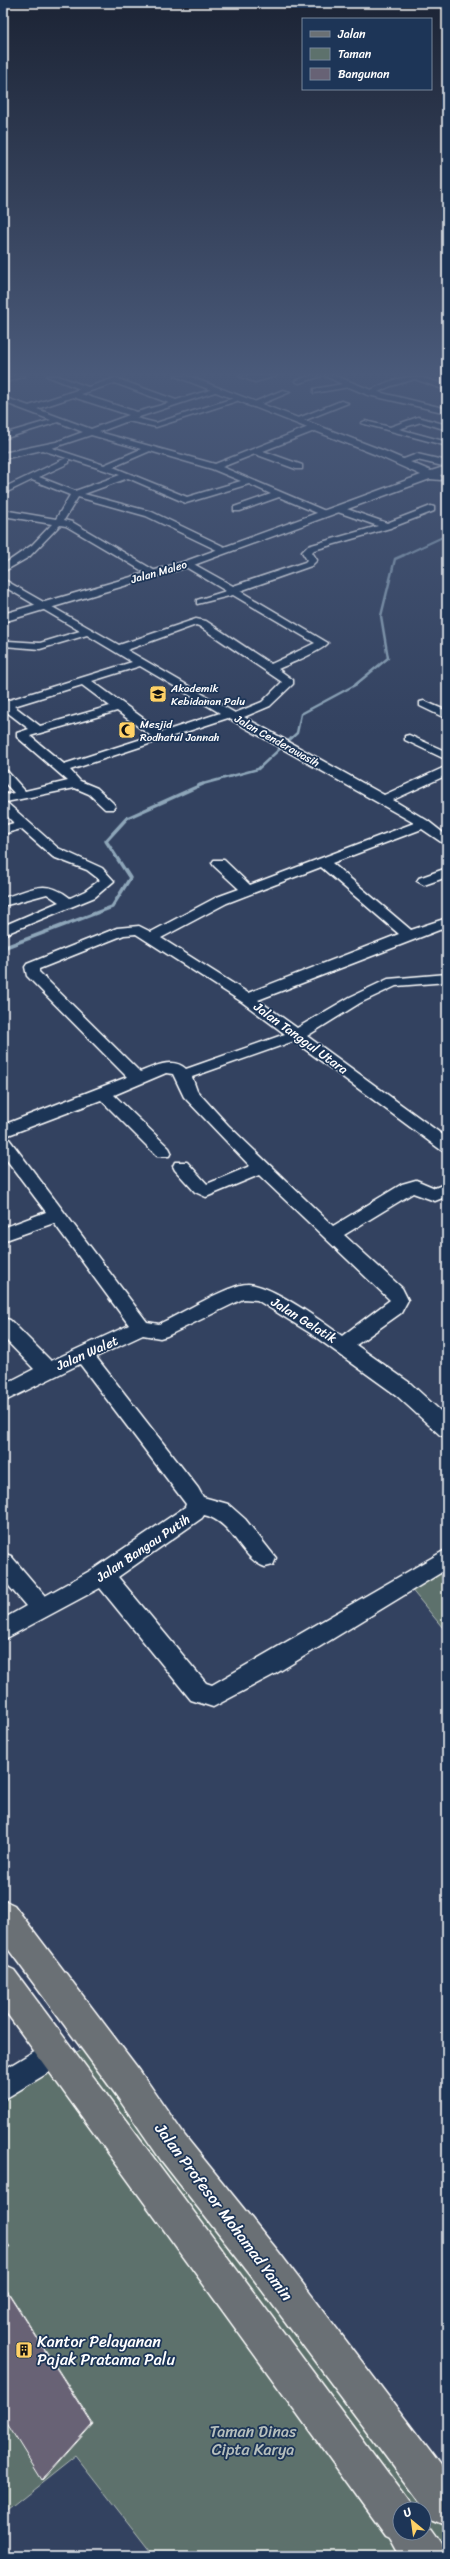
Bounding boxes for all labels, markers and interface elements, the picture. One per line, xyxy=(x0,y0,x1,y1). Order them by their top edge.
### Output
legend xyxy=(302,18,432,90)
text: Jalan xyxy=(337,23,366,45)
text: Taman xyxy=(338,43,372,65)
text: Bangunan xyxy=(338,63,390,85)
street label: Jalan Maleo xyxy=(128,555,190,589)
place label: Akademik Kebidanan Palu xyxy=(170,679,245,711)
school or university icon: Akademik Kebidanan Palu xyxy=(148,684,168,704)
street label: Jalan Cenderawasih xyxy=(230,709,323,772)
place label: Mesjid Rodhatul Jannah xyxy=(140,715,220,747)
mosque icon: Mesjid Rodhatul Jannah xyxy=(117,720,137,740)
street label: Jalan Tanggul Utara xyxy=(248,995,354,1081)
street label: Jalan Gelatik xyxy=(266,1290,342,1349)
street label: Jalan Walet xyxy=(51,1329,122,1377)
street label: Jalan Bangau Putih xyxy=(90,1508,195,1589)
street label: Jalan Profesor Mohamad Yamin xyxy=(146,2116,301,2308)
place label: Kantor Pelayanan Pajak Pratama Palu xyxy=(37,2327,175,2374)
building icon: Kantor Pelayanan Pajak Pratama Palu xyxy=(14,2340,34,2360)
park label: Taman Dinas Cipta Karya xyxy=(210,2417,297,2464)
north arrow xyxy=(392,2501,432,2541)
text: U xyxy=(400,2502,416,2523)

